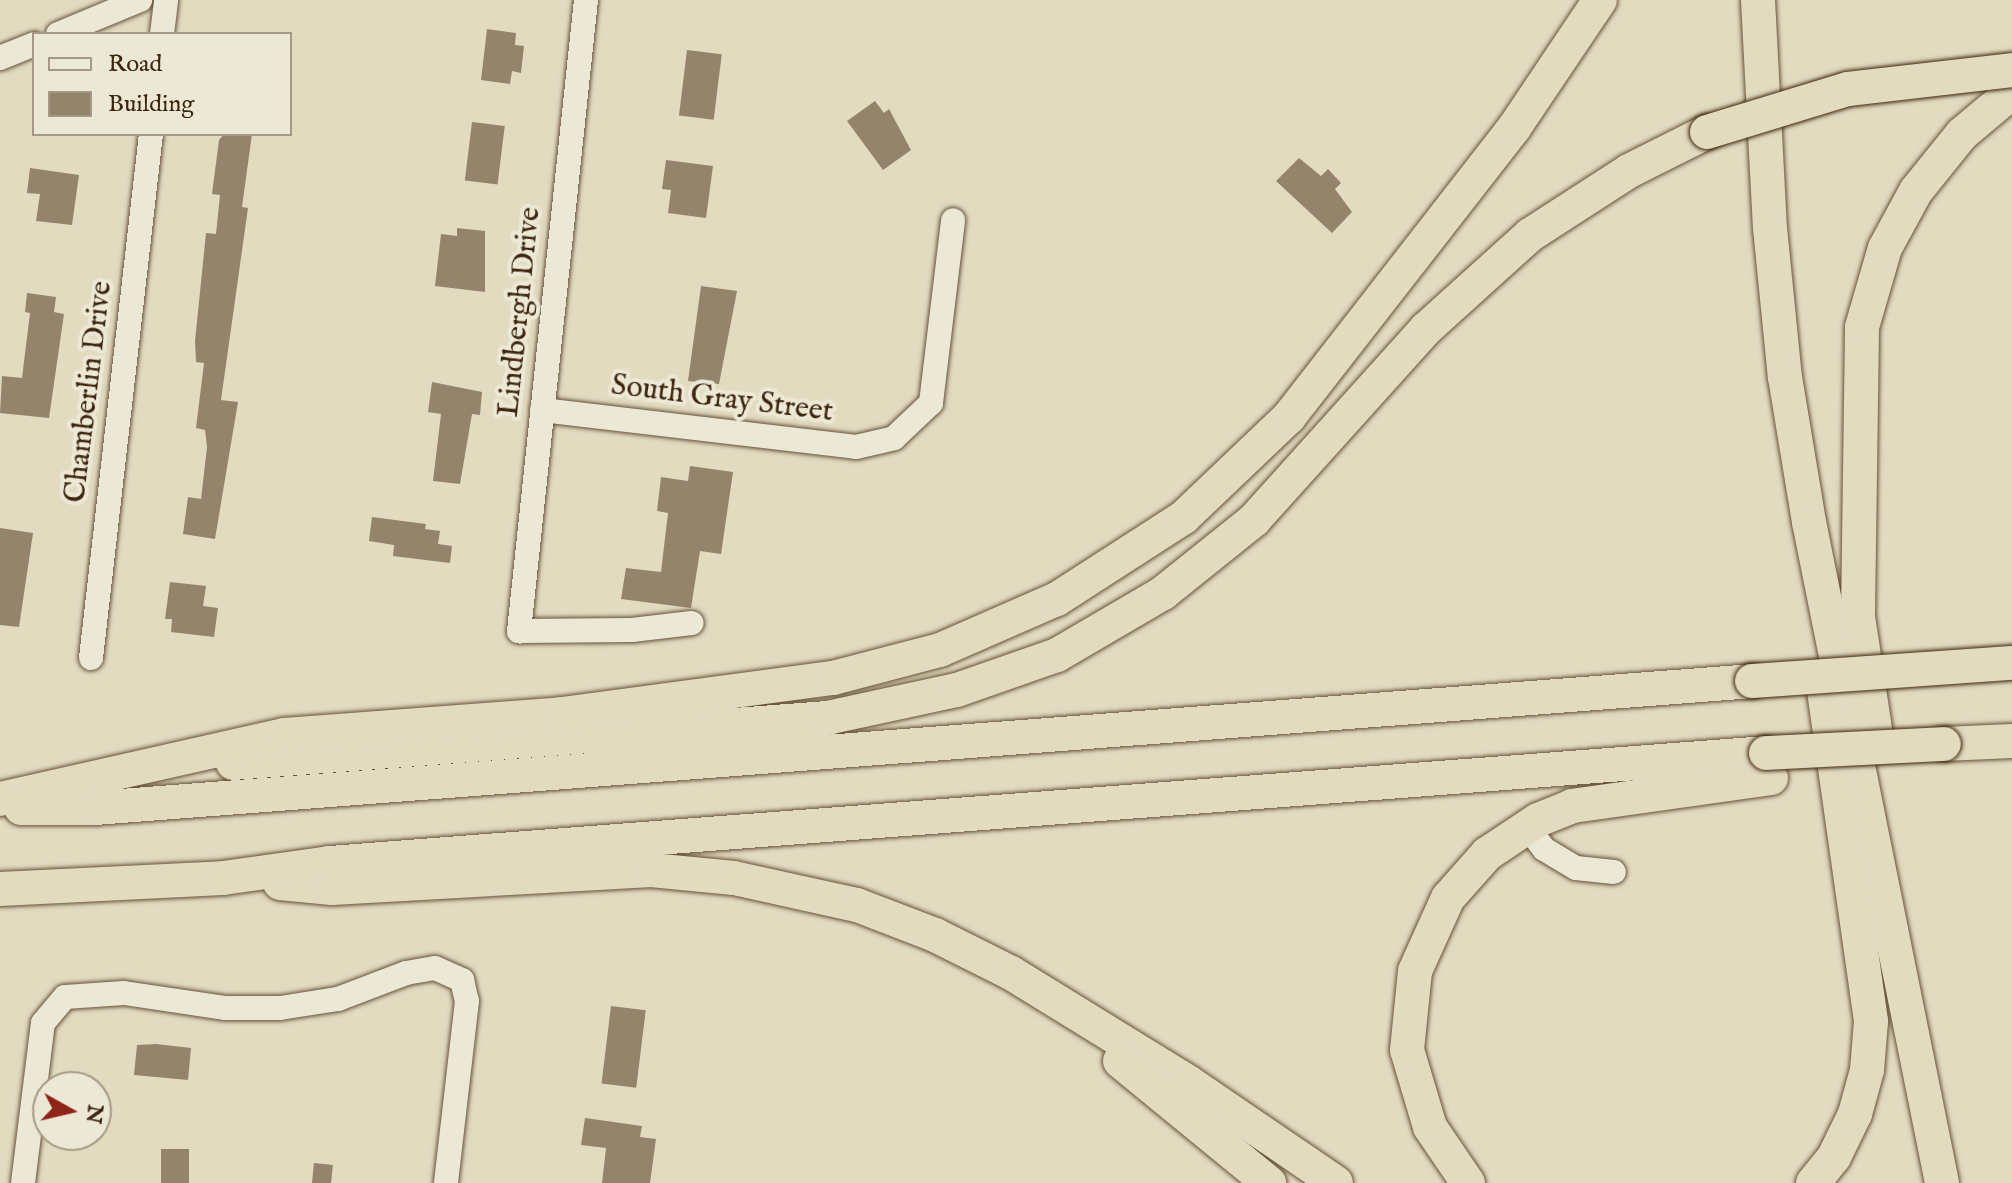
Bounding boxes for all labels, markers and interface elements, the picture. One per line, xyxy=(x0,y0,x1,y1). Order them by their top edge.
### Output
legend xyxy=(32,32,292,136)
text: Road xyxy=(108,49,162,80)
text: Building xyxy=(108,89,194,120)
street label: Lindbergh Drive xyxy=(491,205,549,419)
street label: Chamberlin Drive xyxy=(58,279,120,505)
street label: South Gray Street xyxy=(609,368,835,430)
north arrow xyxy=(32,1071,112,1151)
text: N xyxy=(79,1103,109,1125)

